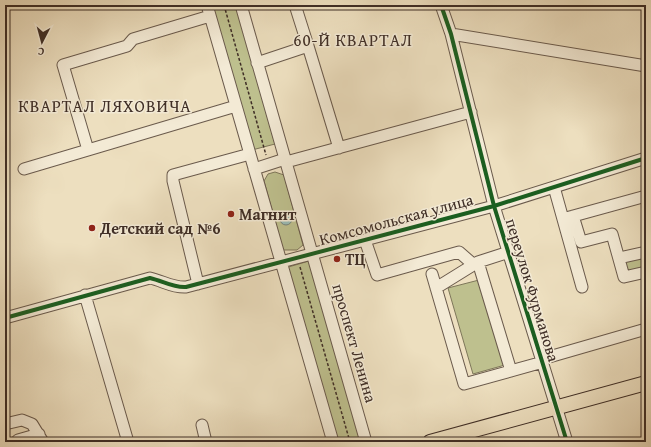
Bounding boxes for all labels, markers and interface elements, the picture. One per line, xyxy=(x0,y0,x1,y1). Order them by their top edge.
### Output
north arrow xyxy=(22,22,62,62)
district label: 60-Й КВАРТАЛ xyxy=(293,27,413,52)
text: С xyxy=(37,44,45,60)
district label: КВАРТАЛ ЛЯХОВИЧА xyxy=(18,93,192,118)
street label: Комсомольская улица xyxy=(316,187,476,251)
place label: Магнит xyxy=(239,202,297,226)
marker: Магнит xyxy=(226,209,236,219)
street label: переулок Фурманова xyxy=(500,215,566,365)
place label: Детский сад №6 xyxy=(99,216,221,240)
marker: Детский сад №6 xyxy=(87,223,97,233)
place label: ТЦ xyxy=(345,247,365,271)
marker: ТЦ xyxy=(332,254,342,264)
street label: проспект Ленина xyxy=(327,281,384,406)

